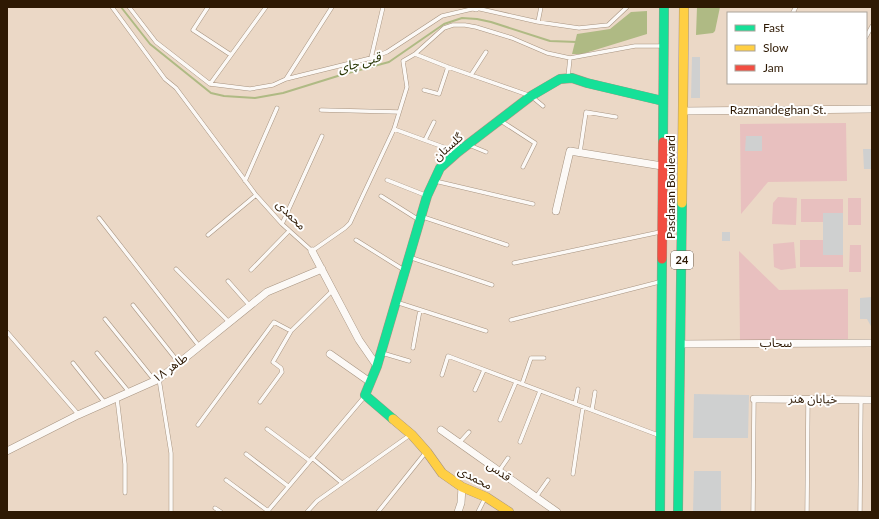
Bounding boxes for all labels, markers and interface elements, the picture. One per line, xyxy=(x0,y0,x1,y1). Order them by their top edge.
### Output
legend xyxy=(727,12,867,84)
text: Fast xyxy=(763,20,785,35)
text: Slow xyxy=(763,40,789,55)
water label: قبی چای xyxy=(336,48,384,77)
text: Jam xyxy=(763,60,784,75)
street label: Razmandeghan St. xyxy=(730,102,826,117)
street label: گلستان xyxy=(430,129,467,164)
street label: Pasdaran Boulevard xyxy=(663,135,678,239)
street label: محمدی xyxy=(273,196,310,233)
road number: 24 xyxy=(671,251,693,269)
street label: سحاب xyxy=(760,335,792,350)
street label: طاهر ۱۸ xyxy=(149,350,190,385)
street label: خیابان هنر xyxy=(787,391,838,406)
street label: قدس xyxy=(484,457,514,484)
street label: محمدی xyxy=(456,462,495,493)

